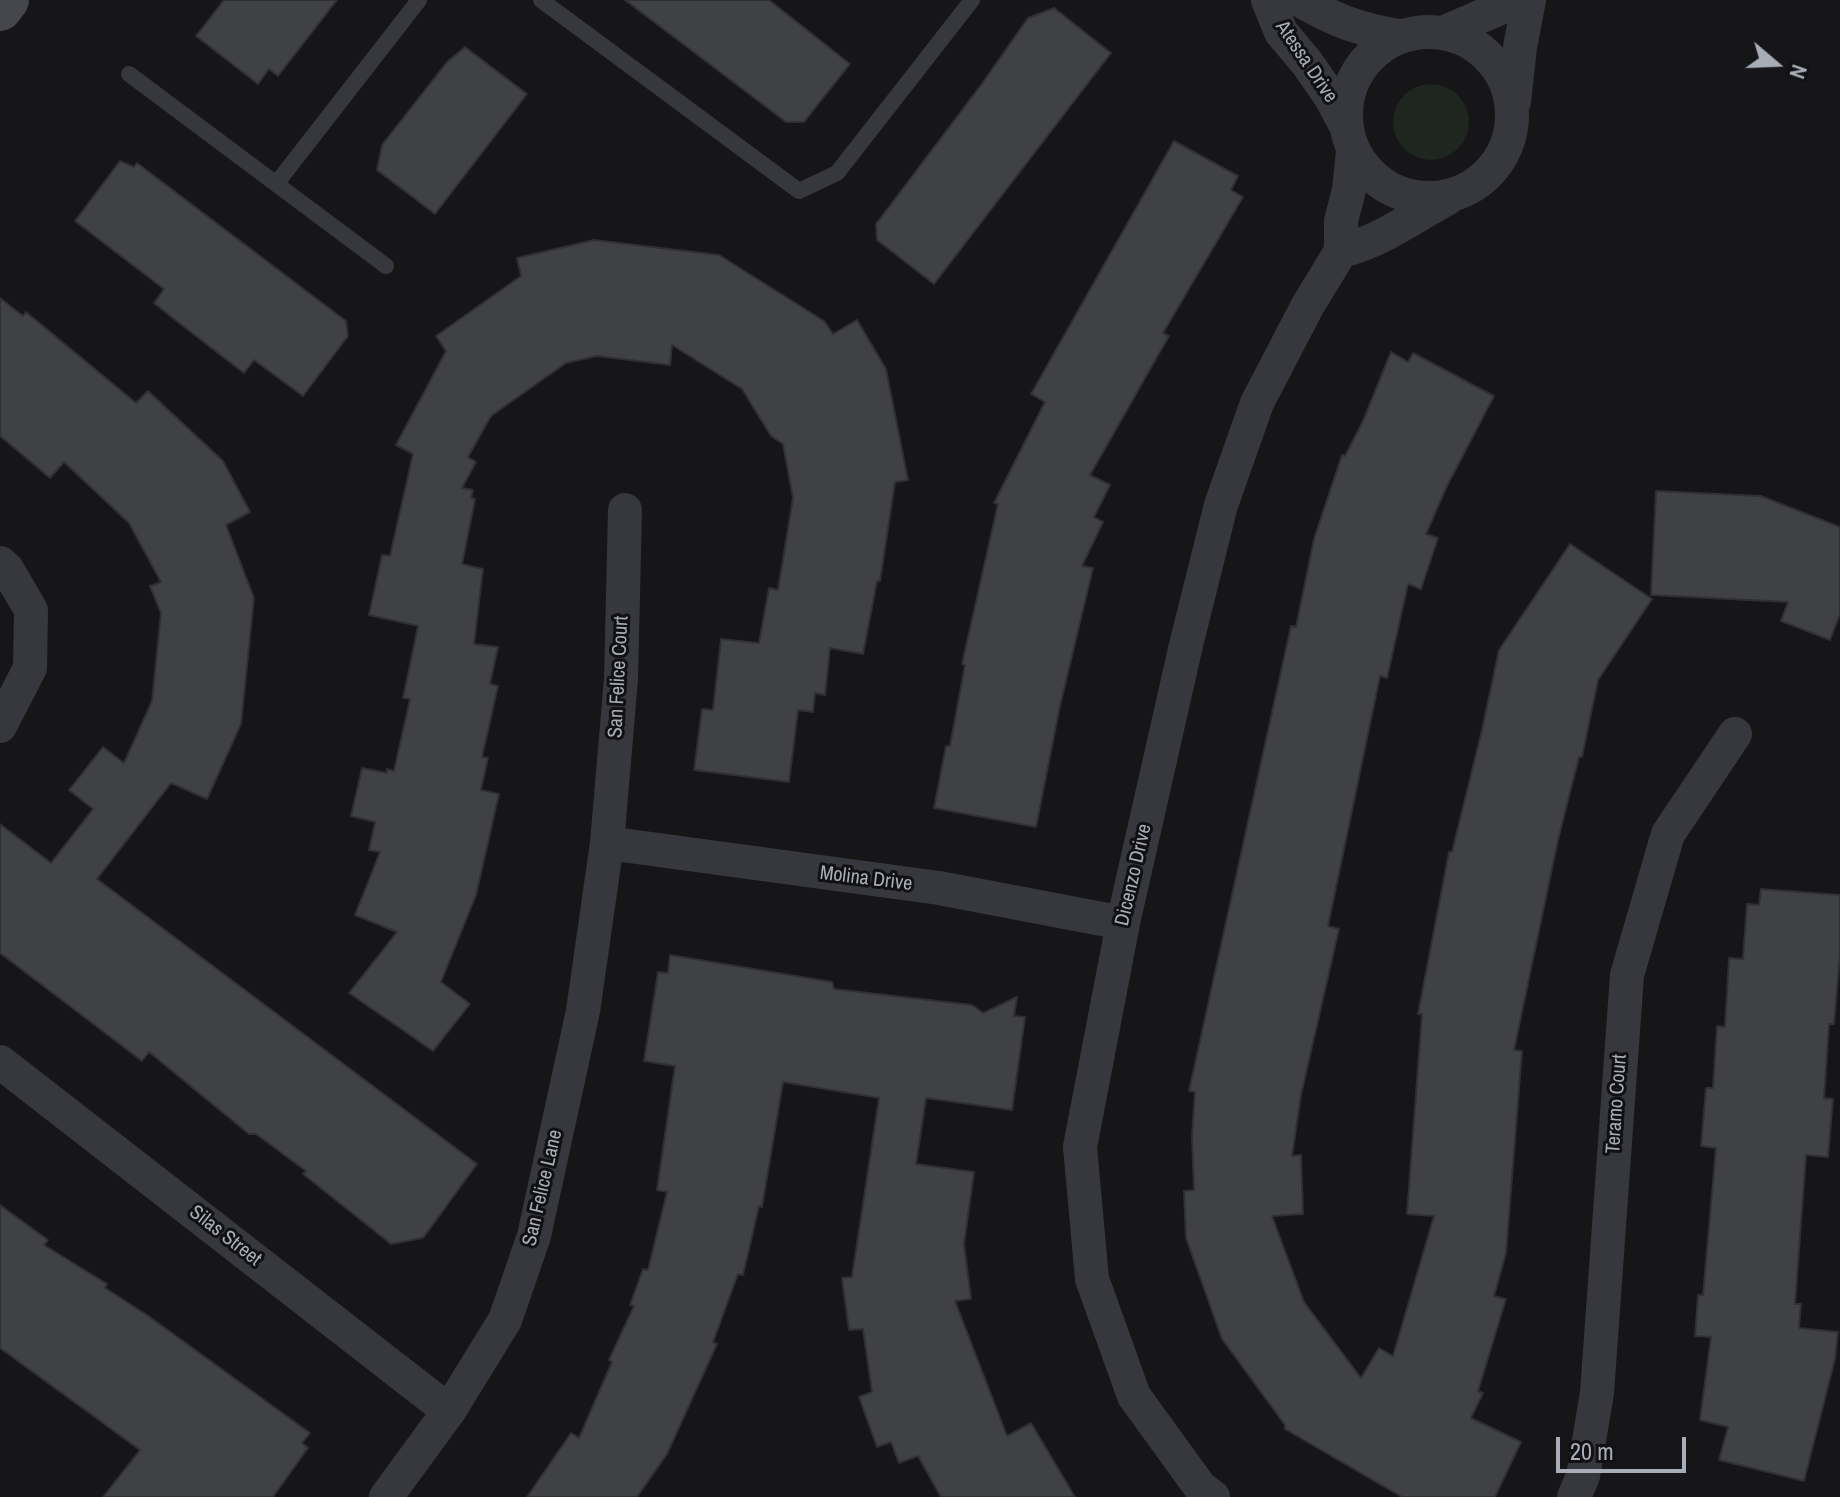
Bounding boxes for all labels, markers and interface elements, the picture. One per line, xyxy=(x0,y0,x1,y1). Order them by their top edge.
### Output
street label: Atessa Drive xyxy=(1270,16,1342,108)
north arrow xyxy=(1736,24,1816,104)
text: N xyxy=(1782,61,1815,83)
street label: San Felice Court xyxy=(604,615,634,739)
street label: Dicenzo Drive xyxy=(1111,822,1157,928)
street label: Molina Drive xyxy=(818,861,914,897)
street label: Teramo Court xyxy=(1602,1054,1632,1154)
street label: San Felice Lane xyxy=(518,1128,568,1248)
street label: Silas Street xyxy=(184,1200,266,1272)
scale bar xyxy=(1560,1421,1690,1471)
text: 20 m xyxy=(1570,1435,1614,1467)

